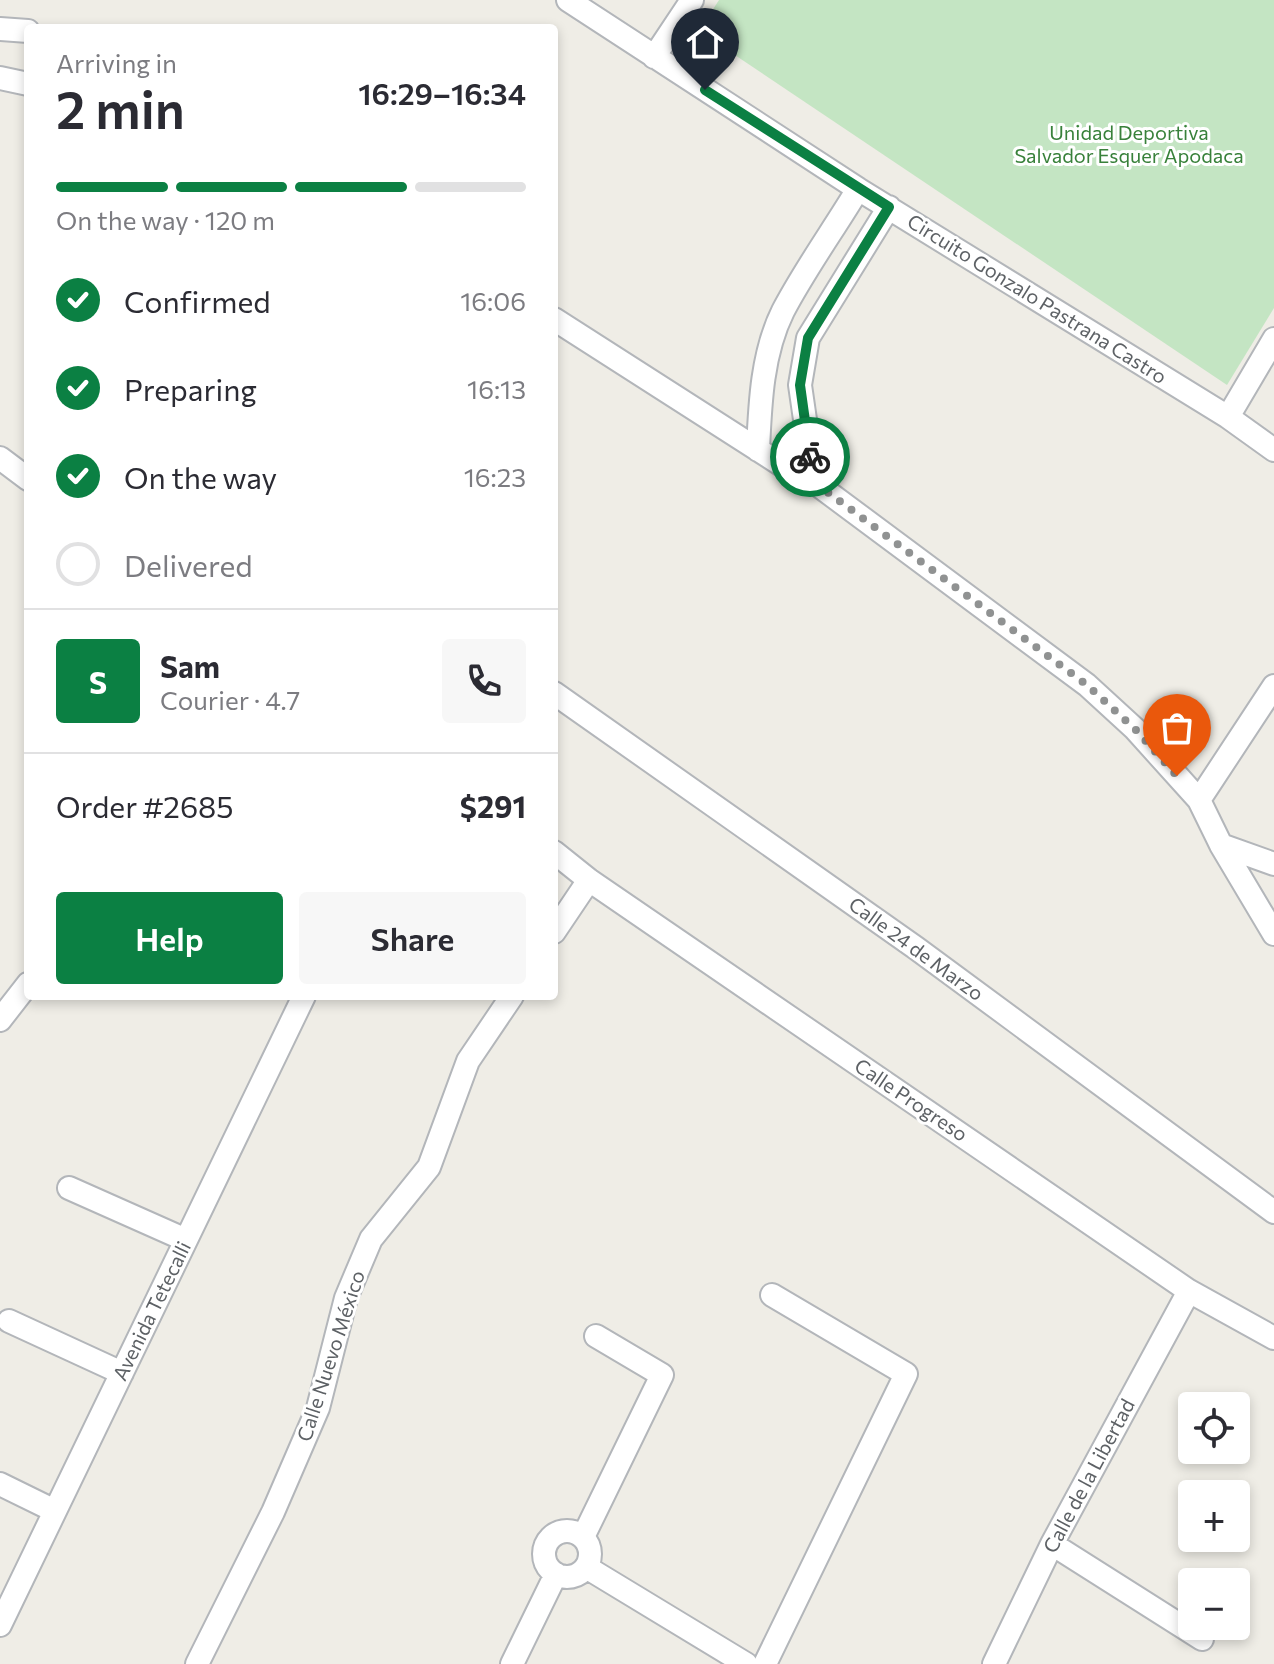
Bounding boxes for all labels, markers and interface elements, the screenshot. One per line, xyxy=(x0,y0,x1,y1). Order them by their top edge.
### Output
pin xyxy=(671,8,739,90)
icon: home xyxy=(683,20,727,64)
text: Arriving in xyxy=(56,47,177,78)
text: 16:29–16:34 xyxy=(358,74,526,111)
text: 2 min xyxy=(56,76,185,140)
park label: Unidad Deportiva Salvador Esquer Apodaca xyxy=(1014,120,1244,167)
text: On the way · 120 m xyxy=(56,204,275,235)
street label: Circuito Gonzalo Pastrana Castro xyxy=(903,208,1172,388)
icon: check xyxy=(56,278,100,322)
text: Confirmed xyxy=(124,282,271,319)
text: 16:06 xyxy=(460,285,526,316)
icon: check xyxy=(56,366,100,410)
text: Preparing xyxy=(124,370,257,407)
text: 16:13 xyxy=(467,373,526,404)
courier xyxy=(770,417,850,497)
icon: bike xyxy=(788,435,832,479)
icon: check xyxy=(56,454,100,498)
text: On the way xyxy=(124,458,277,495)
text: 16:23 xyxy=(464,461,526,492)
text: Delivered xyxy=(124,546,253,583)
button: phone xyxy=(442,639,526,723)
text: Sam xyxy=(160,647,220,684)
text: S xyxy=(89,663,107,700)
text: Courier · 4.7 xyxy=(160,684,300,715)
pin xyxy=(1143,694,1211,776)
icon: bag xyxy=(1155,706,1199,750)
text: Order #2685 xyxy=(56,787,234,824)
text: $291 xyxy=(460,787,526,824)
street label: Calle 24 de Marzo xyxy=(845,891,989,1005)
button: Help xyxy=(56,892,283,984)
button: Share xyxy=(299,892,526,984)
street label: Calle Progreso xyxy=(851,1053,973,1146)
street label: Avenida Tetecalli xyxy=(107,1237,195,1384)
street label: Calle Nuevo México xyxy=(291,1267,369,1444)
map controls xyxy=(1178,1392,1250,1640)
button: locate xyxy=(1178,1392,1250,1464)
street label: Calle de la Libertad xyxy=(1037,1394,1139,1557)
button: + xyxy=(1178,1480,1250,1552)
button: − xyxy=(1178,1568,1250,1640)

